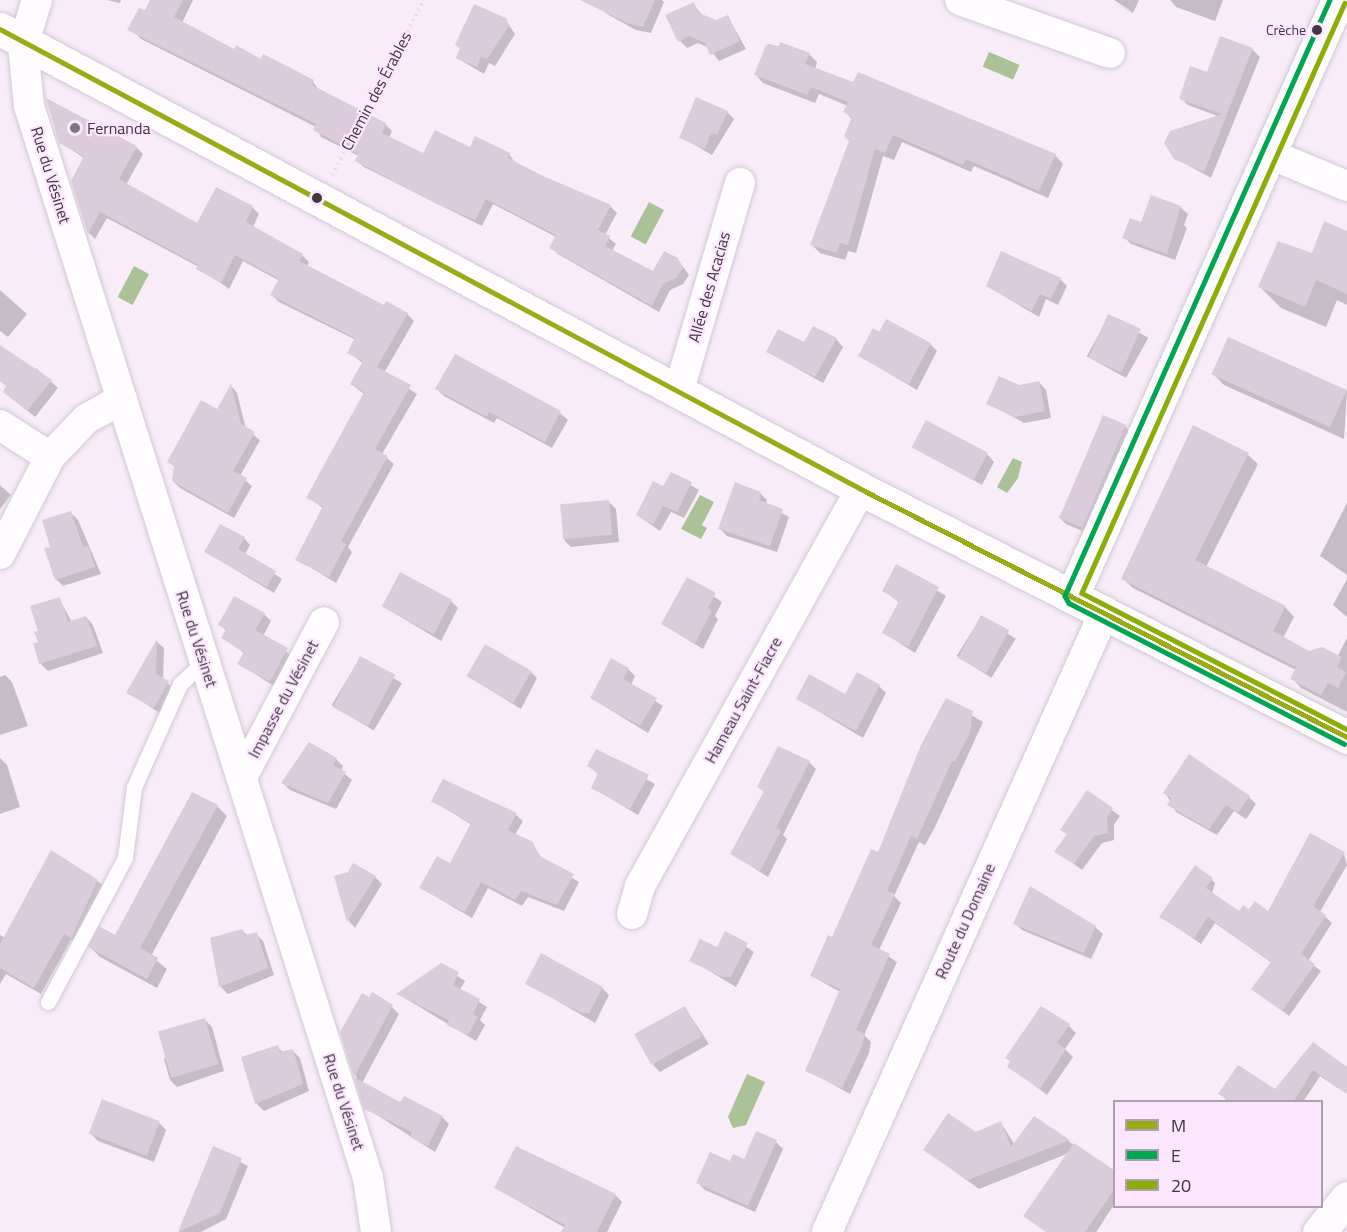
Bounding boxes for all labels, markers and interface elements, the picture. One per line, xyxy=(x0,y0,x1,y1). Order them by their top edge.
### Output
place label: Crèche xyxy=(1266,22,1306,38)
marker: Crèche xyxy=(1311,24,1323,36)
street label: Chemin des Érables xyxy=(337,28,415,154)
place label: Fernanda xyxy=(87,118,150,138)
marker: Fernanda xyxy=(68,121,82,135)
street label: Rue du Vésinet xyxy=(27,124,75,226)
unlabelled marker xyxy=(311,192,323,204)
street label: Allée des Acacias xyxy=(684,229,734,345)
street label: Rue du Vésinet xyxy=(172,588,222,690)
street label: Hameau Saint-Fiacre xyxy=(700,633,786,767)
street label: Impasse du Vésinet xyxy=(244,637,322,761)
street label: Route du Domaine xyxy=(931,860,999,982)
street label: Rue du Vésinet xyxy=(319,1051,369,1153)
legend xyxy=(1113,1100,1323,1208)
text: M xyxy=(1171,1112,1186,1139)
text: E xyxy=(1171,1142,1181,1169)
text: 20 xyxy=(1171,1172,1191,1199)

